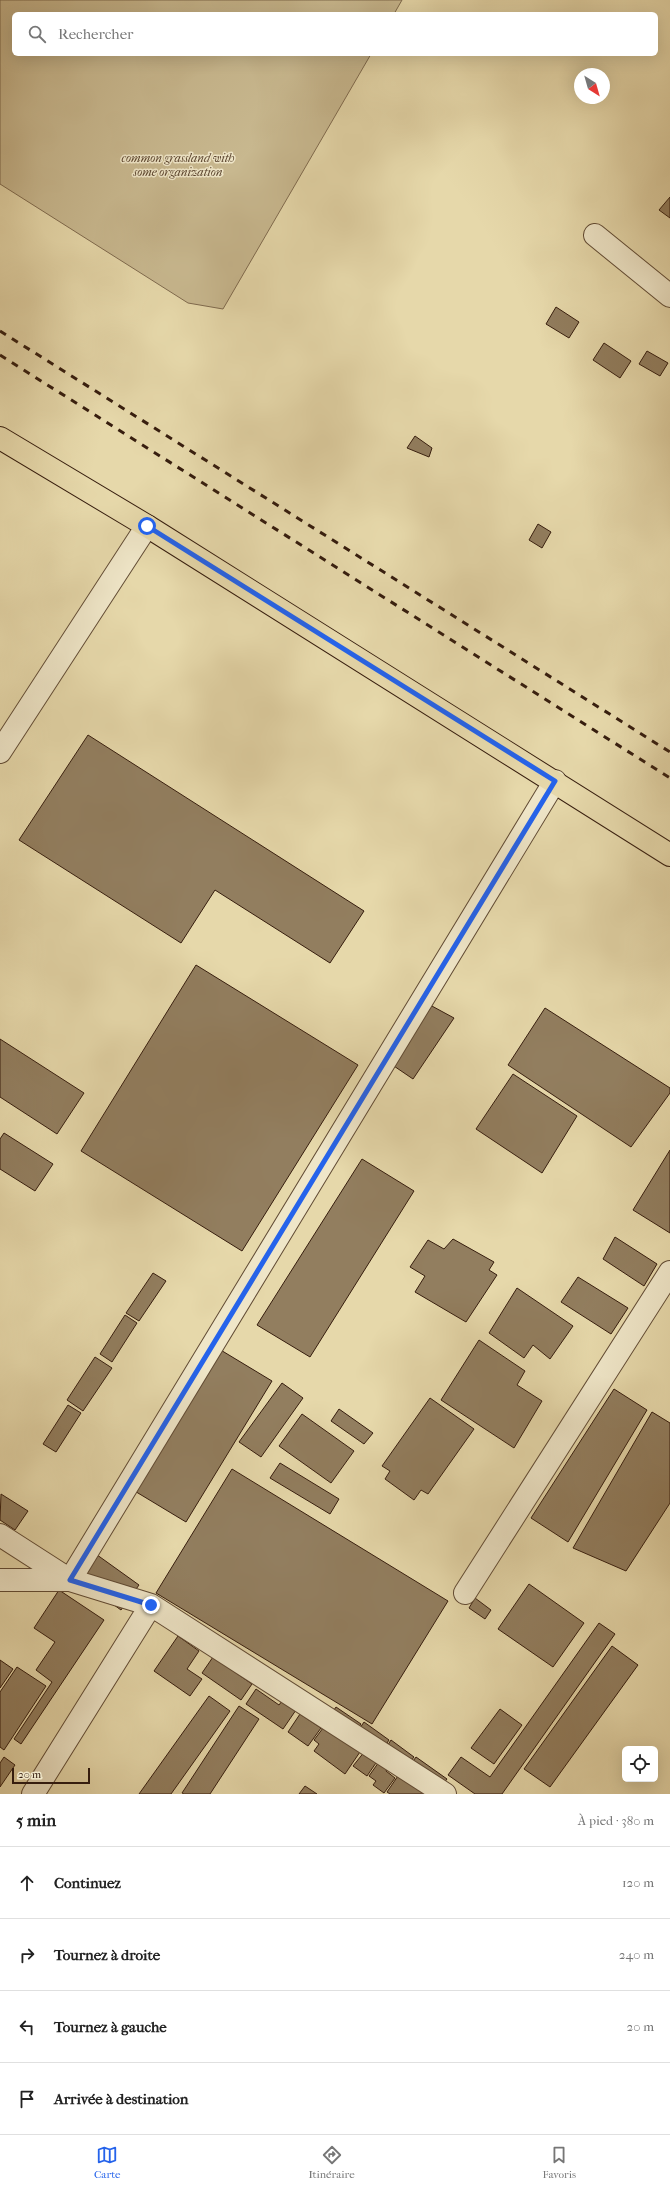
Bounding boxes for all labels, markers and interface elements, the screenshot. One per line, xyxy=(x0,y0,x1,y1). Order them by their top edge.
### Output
search box xyxy=(12,12,658,56)
icon: search xyxy=(26,23,48,45)
text: Rechercher xyxy=(58,25,133,43)
north arrow xyxy=(574,68,610,104)
park label: common grassland with some organization xyxy=(121,151,235,179)
route start xyxy=(138,517,156,535)
route end xyxy=(142,1596,160,1614)
map controls xyxy=(622,1746,658,1782)
button: locate xyxy=(622,1746,658,1782)
scale bar xyxy=(12,1766,90,1785)
text: 20 m xyxy=(18,1768,41,1781)
text: 5 min xyxy=(16,1810,56,1830)
text: À pied · 380 m xyxy=(578,1813,654,1828)
icon: ahead xyxy=(16,1872,38,1894)
text: Continuez xyxy=(54,1874,121,1892)
text: 120 m xyxy=(622,1875,654,1890)
icon: right xyxy=(16,1944,38,1966)
text: Tournez à droite xyxy=(54,1946,160,1964)
text: 240 m xyxy=(619,1947,654,1962)
icon: left xyxy=(16,2016,38,2038)
text: Tournez à gauche xyxy=(54,2018,167,2036)
text: 20 m xyxy=(627,2019,654,2034)
icon: arrive xyxy=(16,2088,38,2110)
text: Arrivée à destination xyxy=(54,2090,189,2108)
tab: Carte xyxy=(94,2144,121,2181)
tab: Itinéraire xyxy=(308,2144,355,2181)
tab: Favoris xyxy=(543,2144,576,2181)

